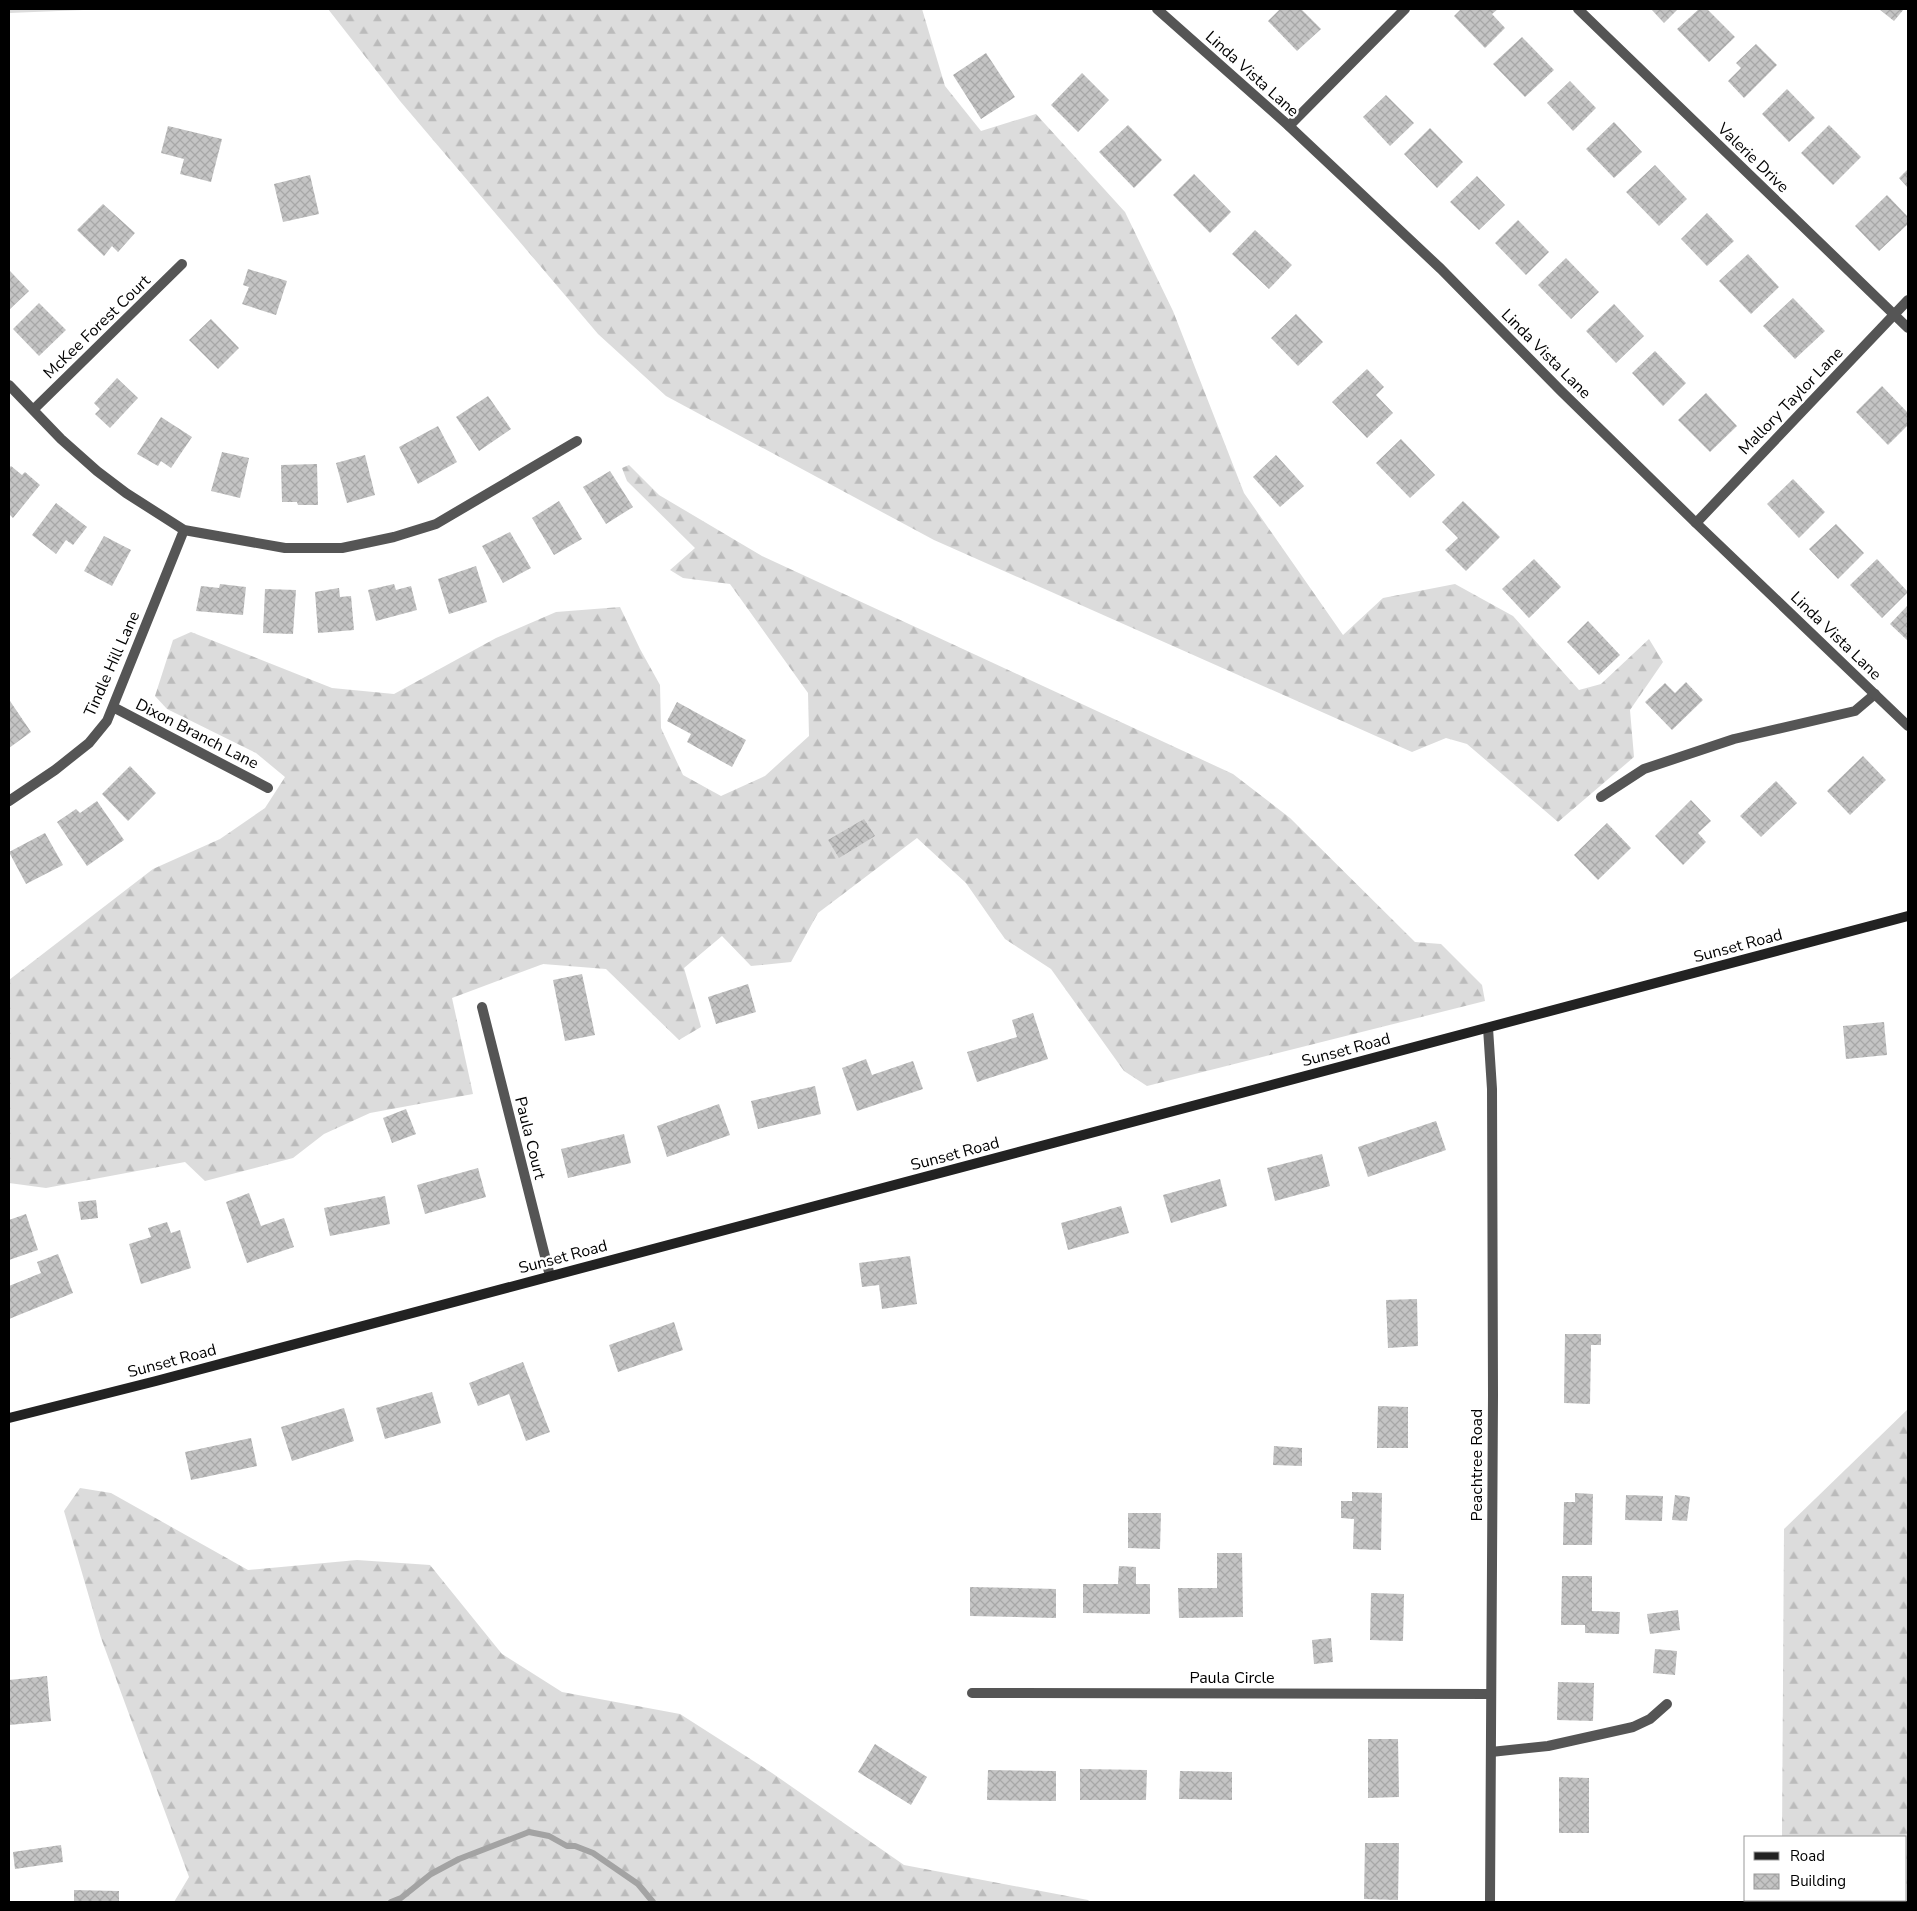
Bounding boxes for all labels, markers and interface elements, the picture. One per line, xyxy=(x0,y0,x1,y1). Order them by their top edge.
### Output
street label: Linda Vista Lane xyxy=(1201,26,1303,122)
street label: Valerie Drive xyxy=(1712,118,1794,198)
street label: McKee Forest Court xyxy=(39,270,156,384)
street label: Linda Vista Lane xyxy=(1496,304,1596,404)
street label: Mallory Taylor Lane xyxy=(1734,342,1848,460)
street label: Linda Vista Lane xyxy=(1786,587,1886,685)
street label: Tindle Hill Lane xyxy=(79,608,145,720)
street label: Dixon Branch Lane xyxy=(132,693,262,775)
street label: Sunset Road xyxy=(1691,924,1785,968)
street label: Sunset Road xyxy=(1299,1028,1393,1072)
street label: Paula Court xyxy=(509,1094,551,1182)
street label: Sunset Road xyxy=(908,1132,1002,1176)
street label: Sunset Road xyxy=(516,1235,610,1279)
street label: Sunset Road xyxy=(125,1339,219,1383)
street label: Peachtree Road xyxy=(1466,1409,1488,1521)
street label: Paula Circle xyxy=(1189,1667,1275,1689)
legend xyxy=(1744,1836,1907,1901)
text: Road xyxy=(1790,1846,1825,1866)
text: Building xyxy=(1790,1871,1846,1891)

